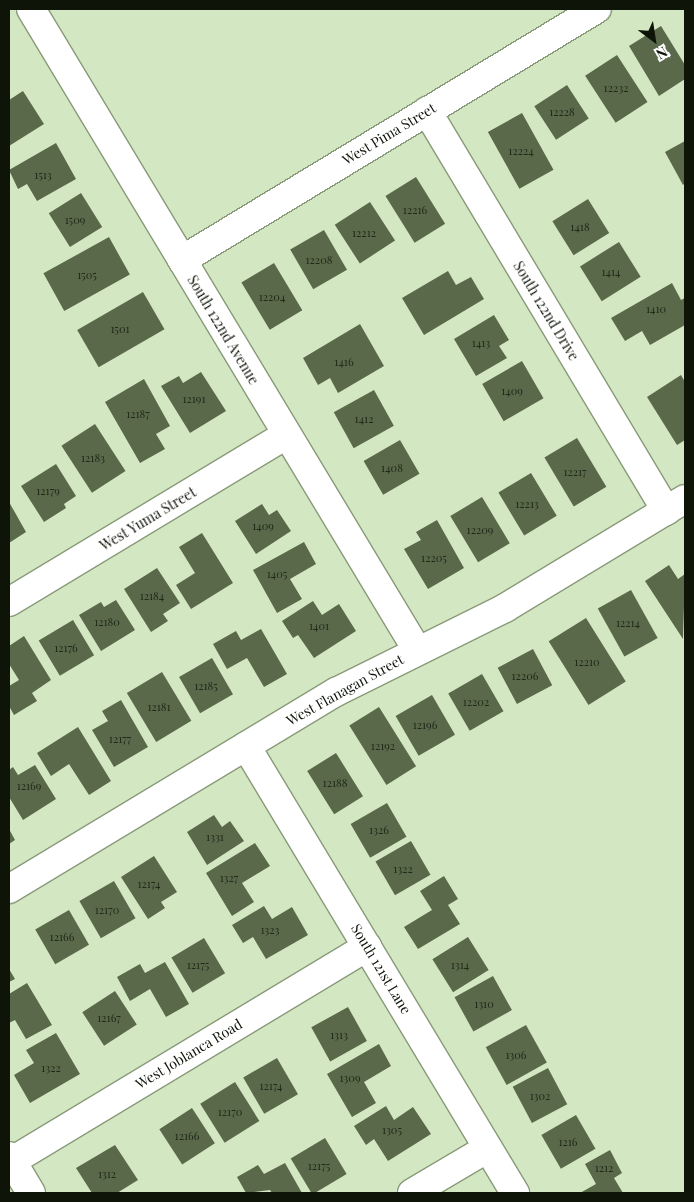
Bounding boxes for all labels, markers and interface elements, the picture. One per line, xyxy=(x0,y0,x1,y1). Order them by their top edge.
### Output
north arrow xyxy=(629,15,679,65)
text: N xyxy=(653,43,671,64)
house number: 12232 xyxy=(604,81,628,95)
street label: West Pima Street xyxy=(339,99,439,169)
house number: 12228 xyxy=(549,105,575,119)
house number: 12224 xyxy=(508,144,534,158)
house number: 1513 xyxy=(34,168,52,182)
house number: 12216 xyxy=(403,203,427,217)
house number: 1509 xyxy=(65,213,85,227)
house number: 1418 xyxy=(570,220,590,234)
house number: 12212 xyxy=(352,226,376,240)
house number: 12208 xyxy=(306,253,332,267)
street label: South 122nd Drive xyxy=(510,258,582,364)
house number: 1414 xyxy=(601,265,621,279)
house number: 1505 xyxy=(77,268,97,282)
street label: South 122nd Avenue xyxy=(184,272,262,388)
house number: 12204 xyxy=(259,290,285,304)
house number: 1410 xyxy=(646,302,666,316)
house number: 1501 xyxy=(110,322,130,336)
house number: 1413 xyxy=(472,336,490,350)
house number: 1416 xyxy=(334,355,354,369)
house number: 1409 xyxy=(501,384,523,398)
house number: 12191 xyxy=(182,392,206,406)
house number: 12187 xyxy=(126,407,150,421)
house number: 1412 xyxy=(355,412,373,426)
house number: 12183 xyxy=(81,451,105,465)
house number: 1408 xyxy=(381,461,403,475)
house number: 12217 xyxy=(563,465,587,479)
street label: West Yuma Street xyxy=(97,483,199,555)
house number: 12179 xyxy=(36,484,60,498)
house number: 12213 xyxy=(515,497,539,511)
house number: 1409 xyxy=(252,519,274,533)
house number: 12209 xyxy=(467,523,493,537)
house number: 12205 xyxy=(421,551,447,565)
house number: 1405 xyxy=(267,567,287,581)
house number: 12184 xyxy=(140,589,164,603)
house number: 12180 xyxy=(94,615,120,629)
house number: 12214 xyxy=(616,616,640,630)
house number: 1401 xyxy=(309,619,329,633)
house number: 12176 xyxy=(54,641,78,655)
street label: West Flanagan Street xyxy=(284,651,406,729)
house number: 12210 xyxy=(574,655,600,669)
house number: 12206 xyxy=(512,669,538,683)
house number: 12185 xyxy=(194,679,218,693)
house number: 12202 xyxy=(463,695,489,709)
house number: 12181 xyxy=(147,700,171,714)
house number: 12196 xyxy=(413,718,437,732)
house number: 12177 xyxy=(109,732,131,746)
house number: 12192 xyxy=(371,739,395,753)
house number: 12188 xyxy=(323,776,347,790)
house number: 12169 xyxy=(17,779,41,793)
house number: 1326 xyxy=(369,823,389,837)
house number: 1331 xyxy=(206,830,224,844)
house number: 1322 xyxy=(393,862,413,876)
house number: 1327 xyxy=(220,871,238,885)
house number: 12174 xyxy=(138,877,160,891)
house number: 12170 xyxy=(95,903,119,917)
street label: South 121st Lane xyxy=(347,921,415,1017)
house number: 1323 xyxy=(260,923,280,937)
house number: 12166 xyxy=(50,930,74,944)
house number: 12175 xyxy=(187,958,209,972)
house number: 1314 xyxy=(451,958,469,972)
house number: 1310 xyxy=(474,997,494,1011)
house number: 12167 xyxy=(97,1011,121,1025)
street label: West Joblanca Road xyxy=(133,1015,245,1093)
house number: 1313 xyxy=(330,1028,348,1042)
house number: 1306 xyxy=(505,1048,527,1062)
house number: 1322 xyxy=(41,1061,61,1075)
house number: 1309 xyxy=(339,1071,361,1085)
house number: 12174 xyxy=(260,1079,282,1093)
house number: 1302 xyxy=(530,1089,550,1103)
house number: 12170 xyxy=(218,1105,242,1119)
house number: 1305 xyxy=(382,1123,402,1137)
house number: 12166 xyxy=(175,1129,199,1143)
house number: 1216 xyxy=(558,1135,578,1149)
house number: 12175 xyxy=(308,1159,330,1173)
house number: 1212 xyxy=(595,1161,613,1175)
house number: 1312 xyxy=(98,1167,116,1181)

